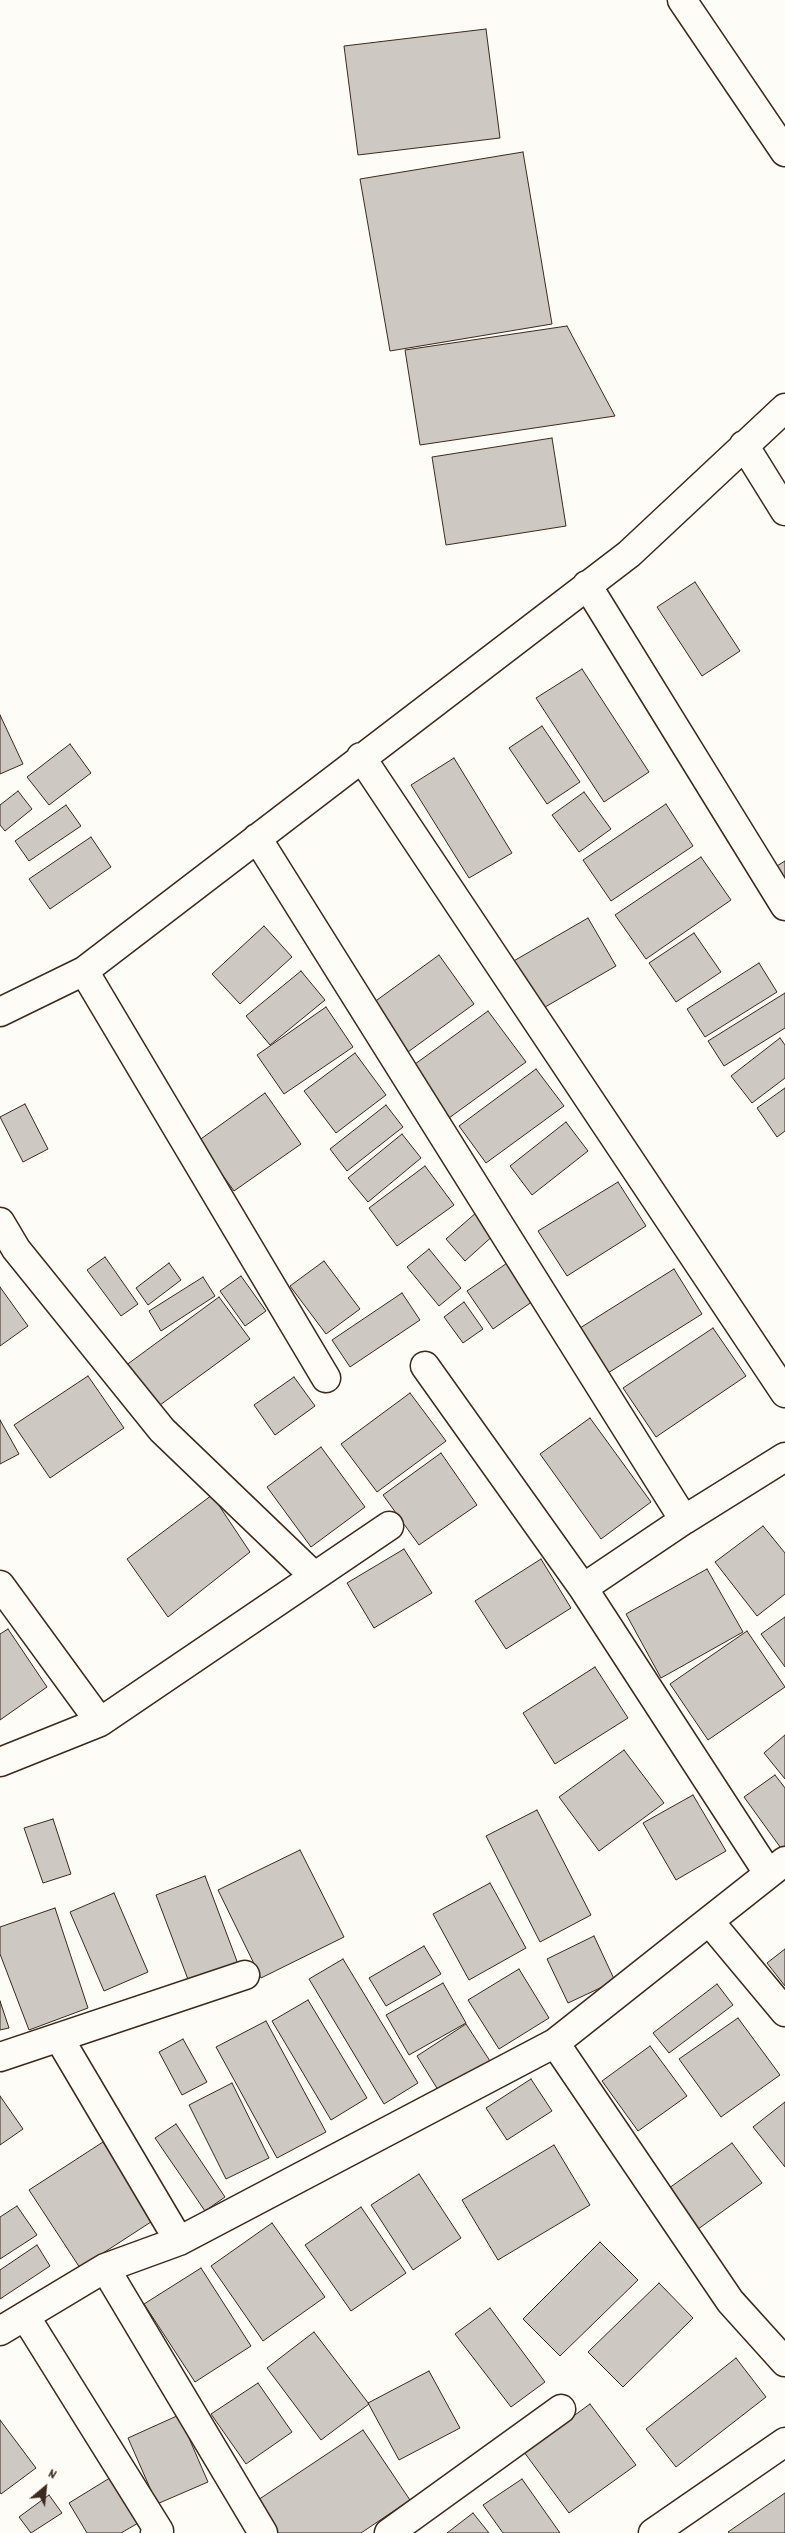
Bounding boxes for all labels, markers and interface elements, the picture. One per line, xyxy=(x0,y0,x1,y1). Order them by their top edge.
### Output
north arrow xyxy=(20,2463,70,2513)
text: N xyxy=(44,2464,60,2485)

